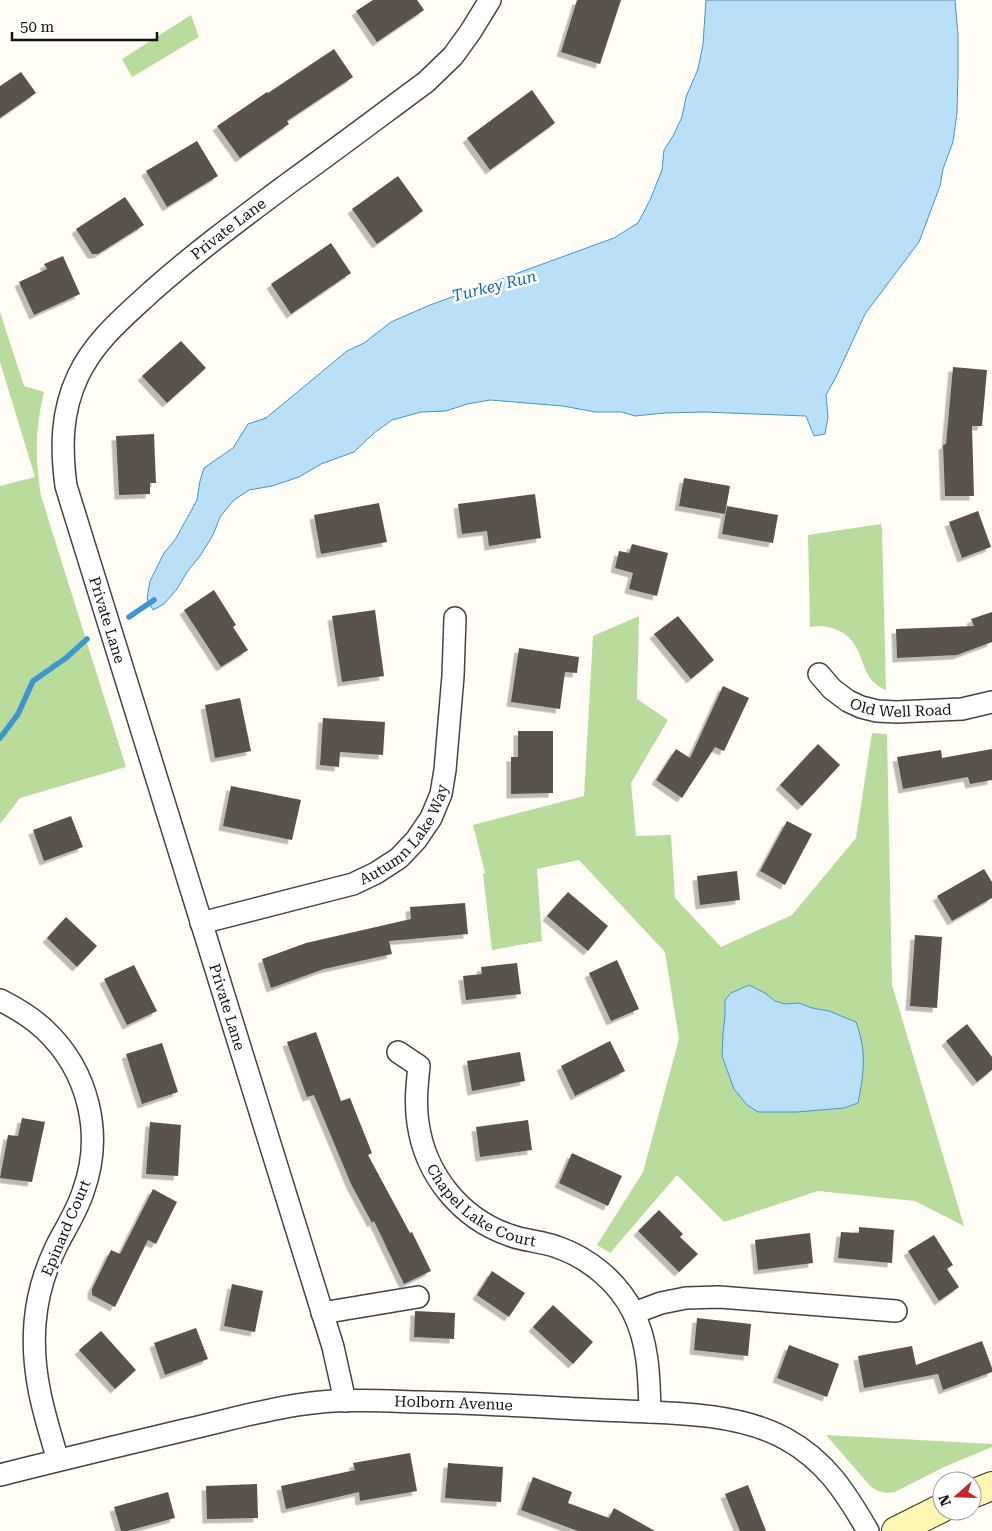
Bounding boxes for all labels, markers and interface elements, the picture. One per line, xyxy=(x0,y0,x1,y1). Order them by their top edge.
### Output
scale bar xyxy=(12,10,158,42)
text: 50 m xyxy=(20,18,55,36)
street label: Private Lane xyxy=(187,194,269,264)
water label: Turkey Run xyxy=(450,266,538,306)
street label: Private Lane xyxy=(85,574,129,666)
street label: Old Well Road xyxy=(847,694,952,721)
street label: Autumn Lake Way xyxy=(356,783,451,889)
street label: Private Lane xyxy=(205,961,249,1053)
street label: Chapel Lake Court xyxy=(423,1161,538,1250)
street label: Epinard Court xyxy=(38,1177,95,1279)
street label: Holborn Avenue xyxy=(394,1392,513,1414)
north arrow xyxy=(932,1471,982,1521)
text: N xyxy=(935,1492,954,1508)

